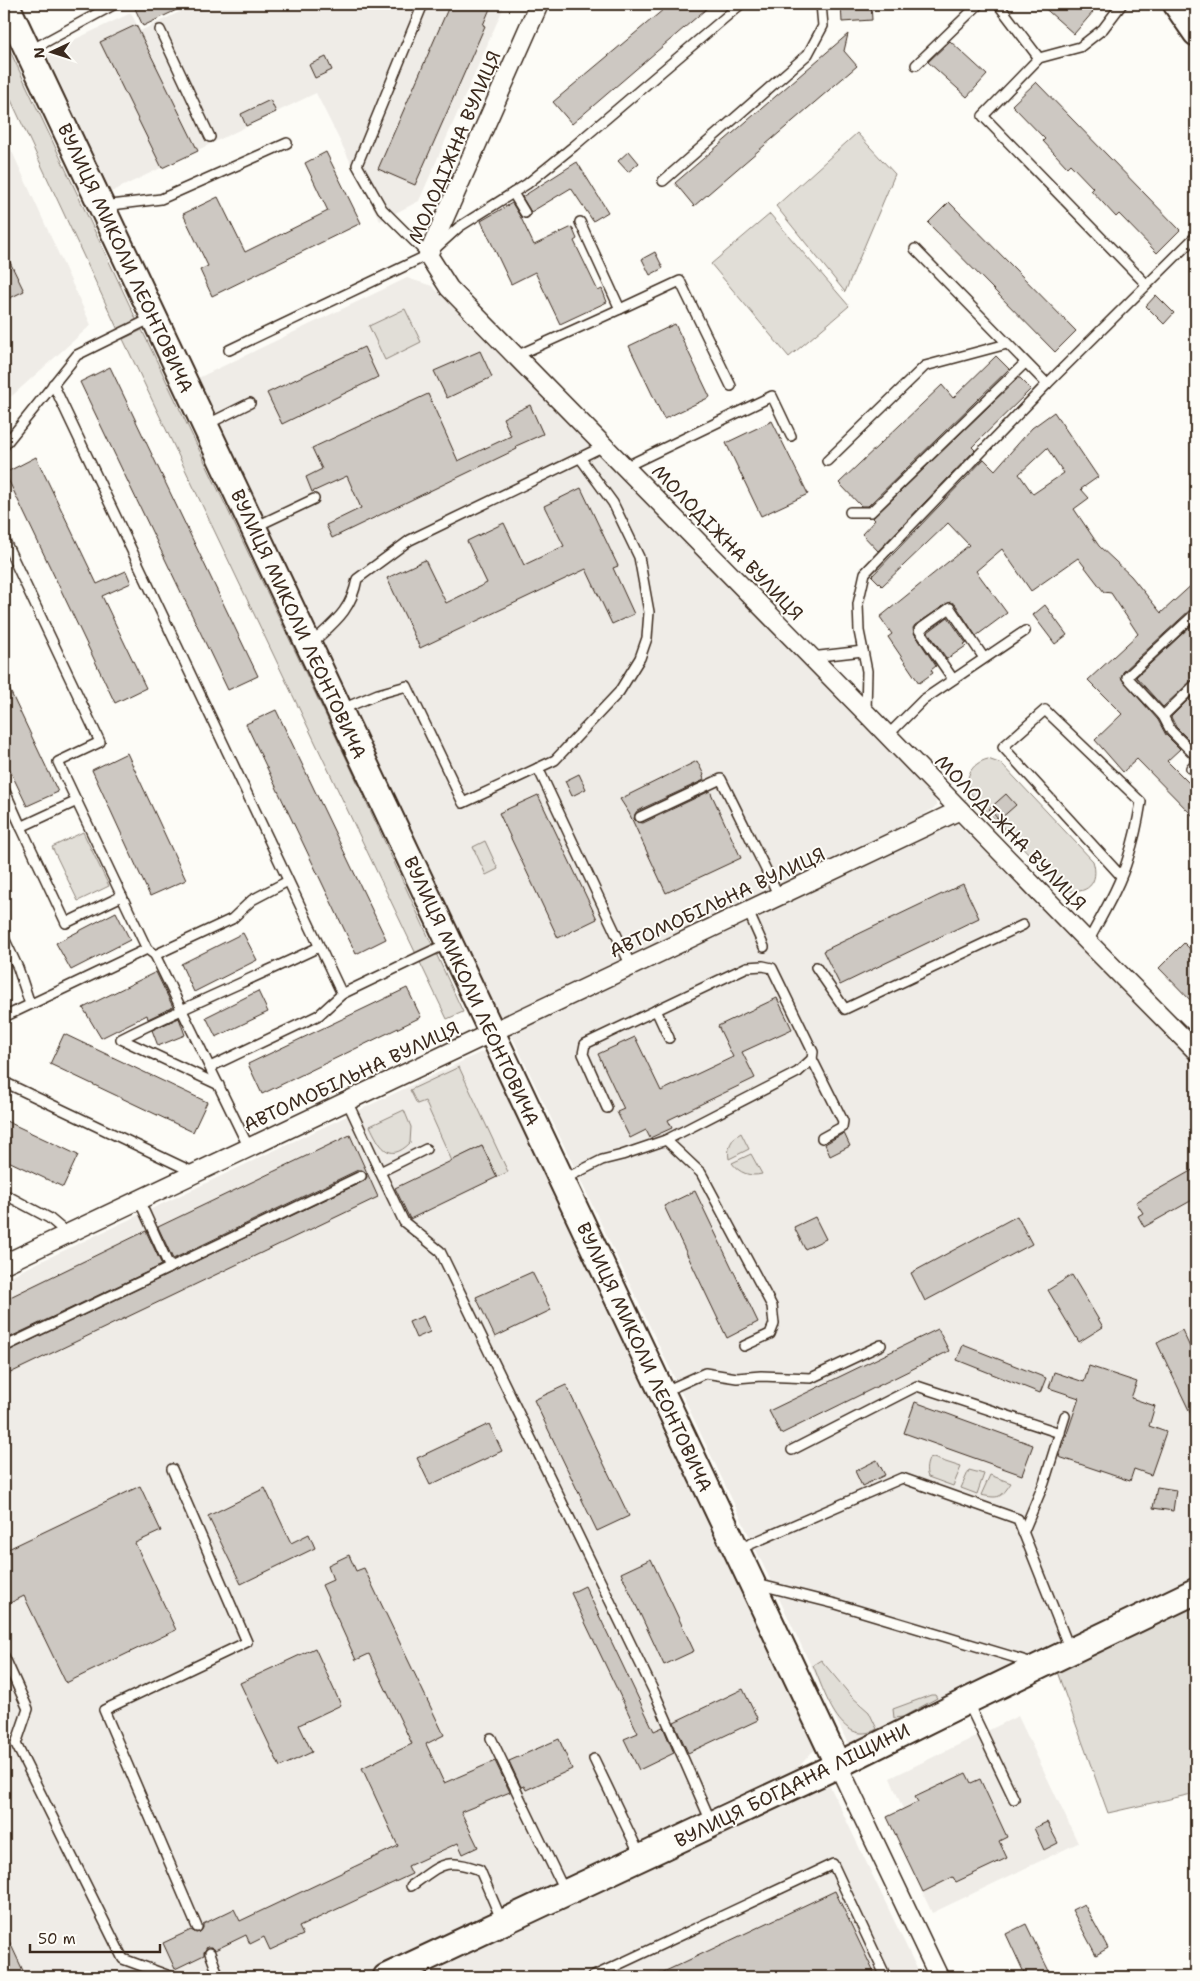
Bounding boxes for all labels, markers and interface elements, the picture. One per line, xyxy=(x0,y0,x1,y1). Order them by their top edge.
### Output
north arrow xyxy=(28,28,78,78)
text: N xyxy=(30,47,48,59)
street label: МОЛОДІЖНА ВУЛИЦЯ xyxy=(402,47,507,248)
street label: ВУЛИЦЯ МИКОЛИ ЛЕОНТОВИЧА xyxy=(52,119,199,397)
street label: МОЛОДІЖНА ВУЛИЦЯ xyxy=(647,459,809,626)
street label: ВУЛИЦЯ МИКОЛИ ЛЕОНТОВИЧА xyxy=(225,485,372,763)
street label: МОЛОДІЖНА ВУЛИЦЯ xyxy=(930,749,1092,916)
street label: АВТОМОБІЛЬНА ВУЛИЦЯ xyxy=(605,841,829,964)
street label: ВУЛИЦЯ МИКОЛИ ЛЕОНТОВИЧА xyxy=(398,852,545,1130)
street label: АВТОМОБІЛЬНА ВУЛИЦЯ xyxy=(239,1015,463,1138)
street label: ВУЛИЦЯ МИКОЛИ ЛЕОНТОВИЧА xyxy=(571,1218,718,1496)
street label: ВУЛИЦЯ БОГДАНА ЛІЩИНИ xyxy=(671,1718,914,1853)
scale bar xyxy=(30,1921,160,1953)
text: 50 m xyxy=(38,1929,76,1949)

